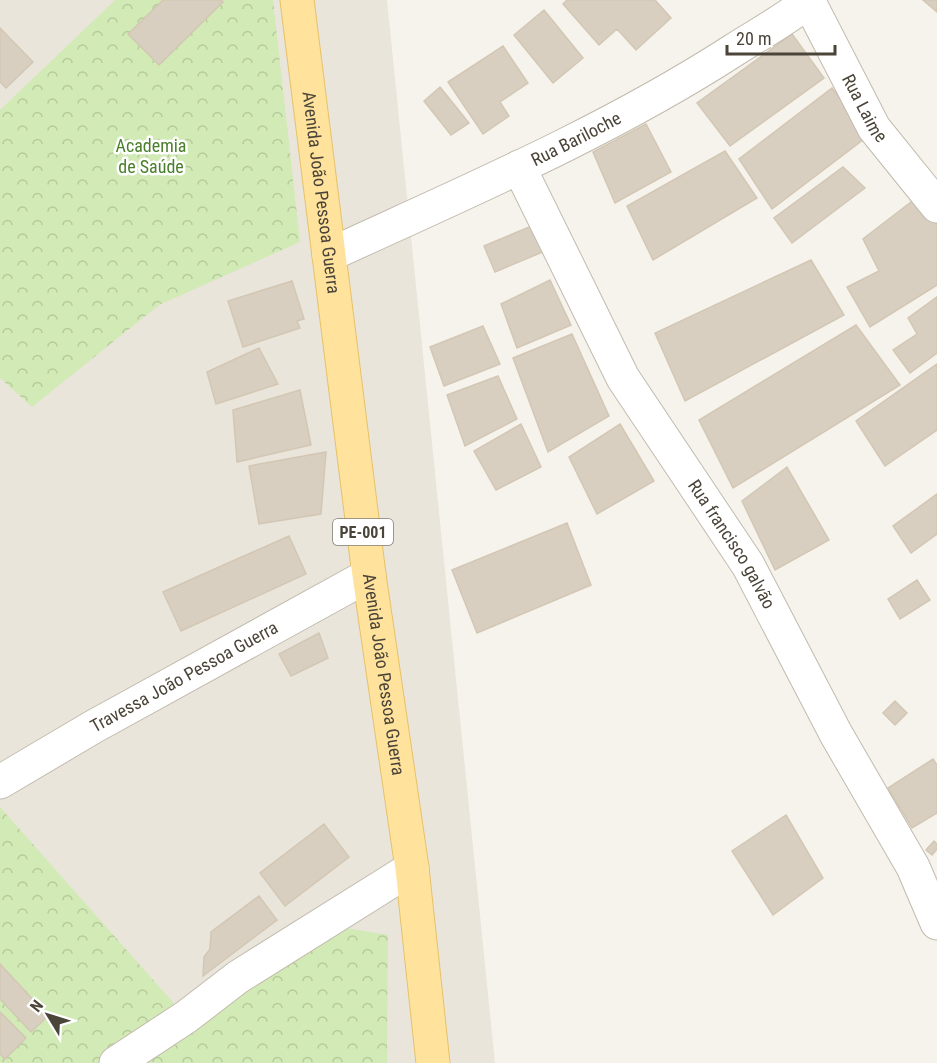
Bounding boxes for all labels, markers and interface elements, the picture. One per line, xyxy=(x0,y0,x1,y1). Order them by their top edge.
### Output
scale bar xyxy=(727,18,835,56)
text: 20 m xyxy=(736,28,771,49)
street label: Rua Laime xyxy=(838,70,892,146)
street label: Avenida João Pessoa Guerra xyxy=(299,90,345,295)
street label: Rua Bariloche xyxy=(528,107,624,170)
park label: Academia de Saúde xyxy=(116,135,187,177)
street label: Rua francisco galvão xyxy=(684,475,780,612)
road number: PE-001 xyxy=(333,519,393,545)
street label: Avenida João Pessoa Guerra xyxy=(359,572,409,777)
street label: Travessa João Pessoa Guerra xyxy=(86,616,281,736)
north arrow xyxy=(18,985,78,1045)
text: N xyxy=(26,996,47,1016)

